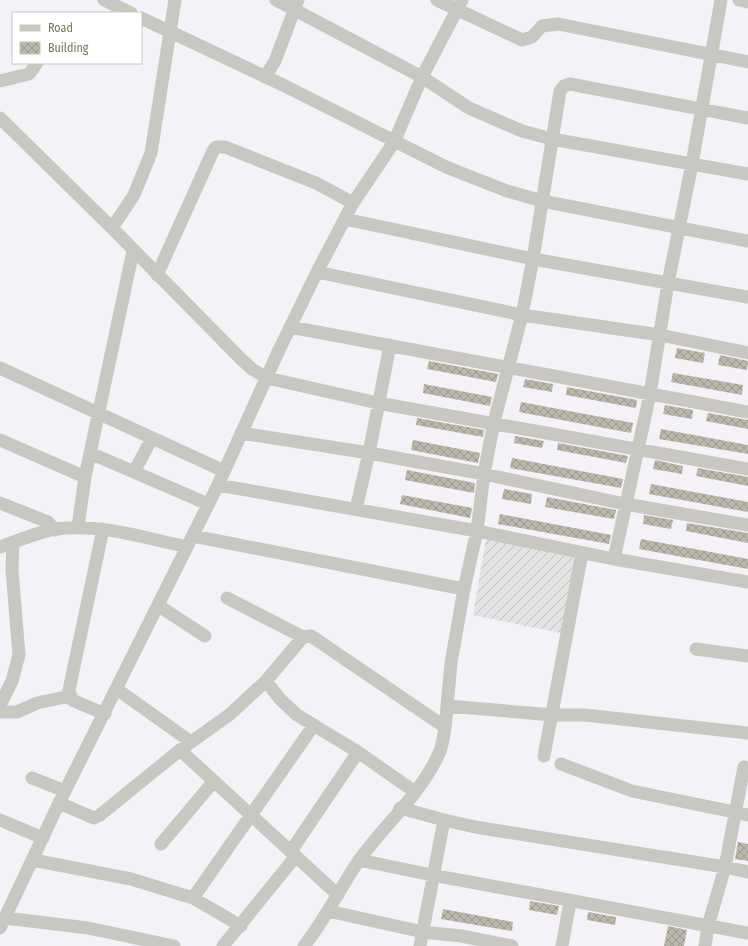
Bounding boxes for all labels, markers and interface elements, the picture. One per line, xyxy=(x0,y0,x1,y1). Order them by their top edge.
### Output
legend xyxy=(12,12,142,64)
text: Road xyxy=(48,21,73,35)
text: Building xyxy=(48,41,89,55)

